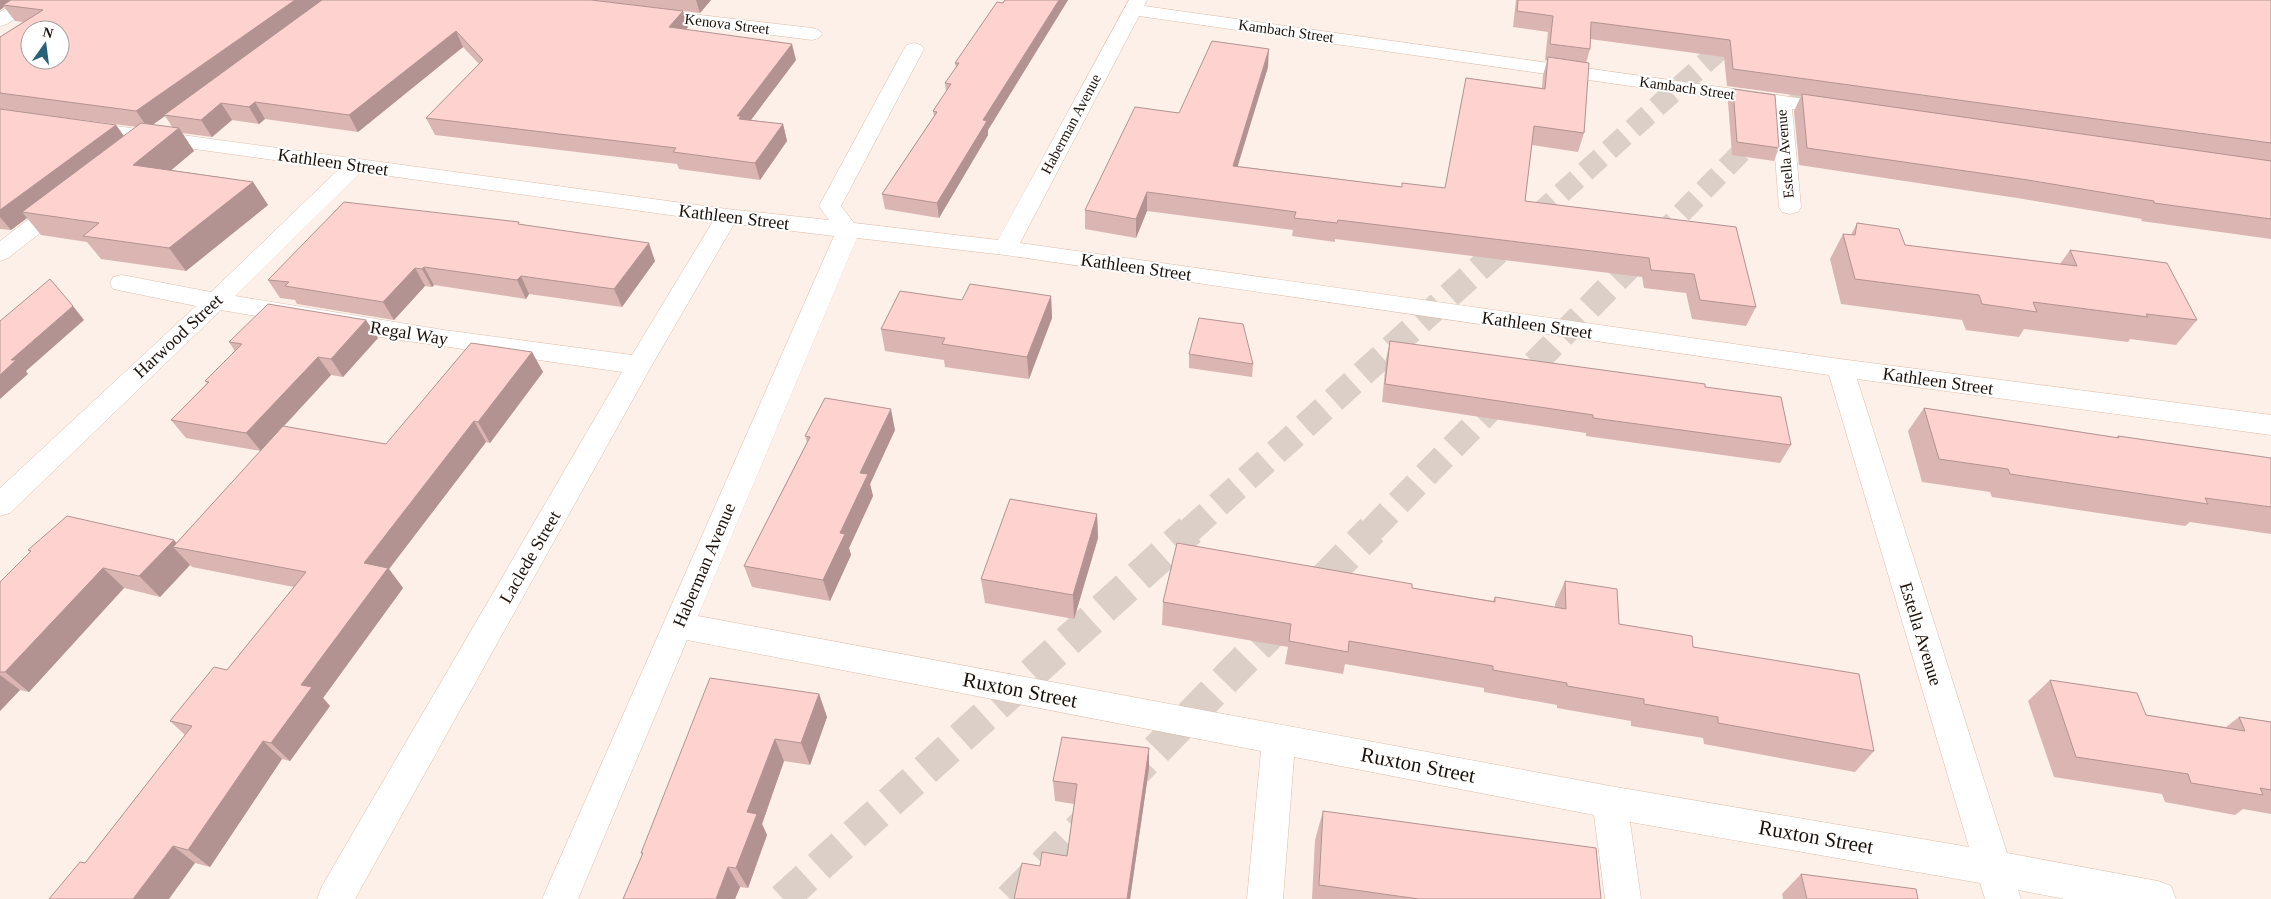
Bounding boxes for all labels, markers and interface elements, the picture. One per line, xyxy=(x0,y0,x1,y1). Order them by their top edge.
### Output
street label: Kenova Street xyxy=(684,11,771,37)
street label: Kambach Street xyxy=(1237,16,1336,46)
north arrow xyxy=(20,20,70,70)
text: N xyxy=(41,24,55,41)
street label: Haberman Avenue xyxy=(1038,71,1104,177)
street label: Kambach Street xyxy=(1638,73,1737,103)
street label: Estella Avenue xyxy=(1773,108,1797,199)
street label: Kathleen Street xyxy=(276,144,390,180)
street label: Kathleen Street xyxy=(677,200,791,234)
street label: Kathleen Street xyxy=(1079,249,1193,285)
street label: Harwood Street xyxy=(130,290,226,382)
street label: Kathleen Street xyxy=(1480,307,1594,343)
street label: Regal Way xyxy=(369,317,449,349)
street label: Kathleen Street xyxy=(1881,363,1995,399)
street label: Haberman Avenue xyxy=(669,500,739,630)
street label: Laclede Street xyxy=(495,507,565,607)
street label: Estella Avenue xyxy=(1896,580,1946,688)
street label: Ruxton Street xyxy=(961,667,1079,713)
street label: Ruxton Street xyxy=(1359,742,1477,788)
street label: Ruxton Street xyxy=(1757,815,1875,859)

